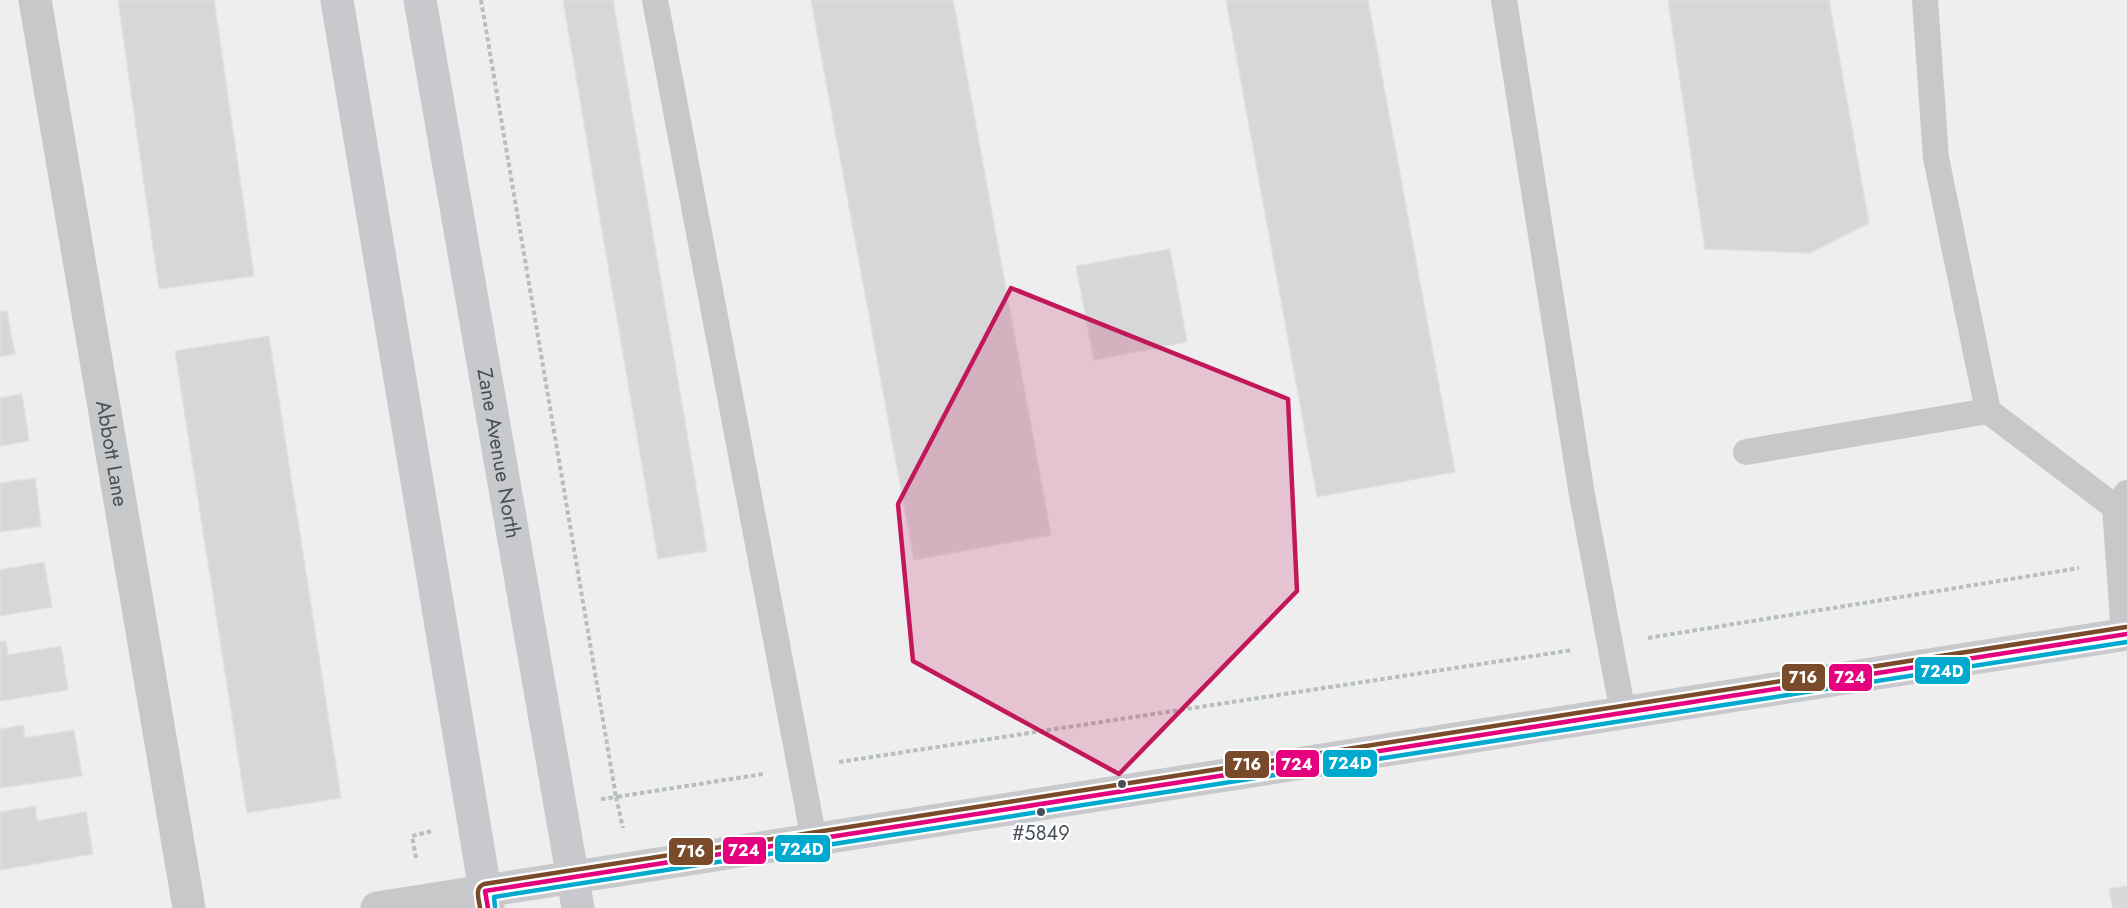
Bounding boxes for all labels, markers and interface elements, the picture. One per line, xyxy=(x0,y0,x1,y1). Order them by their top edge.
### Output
street label: Zane Avenue North xyxy=(469,366,528,541)
street label: Abbott Lane xyxy=(88,398,136,509)
line badge: 724D xyxy=(1914,656,1971,685)
text: 724D xyxy=(1920,660,1964,683)
line badge: 716 xyxy=(1781,663,1826,692)
line badge: 724 xyxy=(1828,663,1873,692)
text: 716 xyxy=(1789,666,1817,689)
text: 724 xyxy=(1834,666,1866,689)
line badge: 724 xyxy=(1275,749,1320,778)
line badge: 724D xyxy=(1322,749,1378,778)
line badge: 716 xyxy=(1224,750,1270,779)
text: 724D xyxy=(1328,752,1372,775)
text: 716 xyxy=(1233,753,1261,776)
text: 724 xyxy=(1281,753,1313,776)
unlabelled marker xyxy=(1116,778,1128,790)
marker: #5849 xyxy=(1035,806,1047,818)
place label: #5849 xyxy=(1012,819,1070,848)
line badge: 724D xyxy=(774,834,831,863)
line badge: 724 xyxy=(722,836,767,865)
line badge: 716 xyxy=(668,837,714,866)
text: 724D xyxy=(780,838,824,861)
text: 724 xyxy=(728,839,760,862)
text: 716 xyxy=(677,840,705,863)

